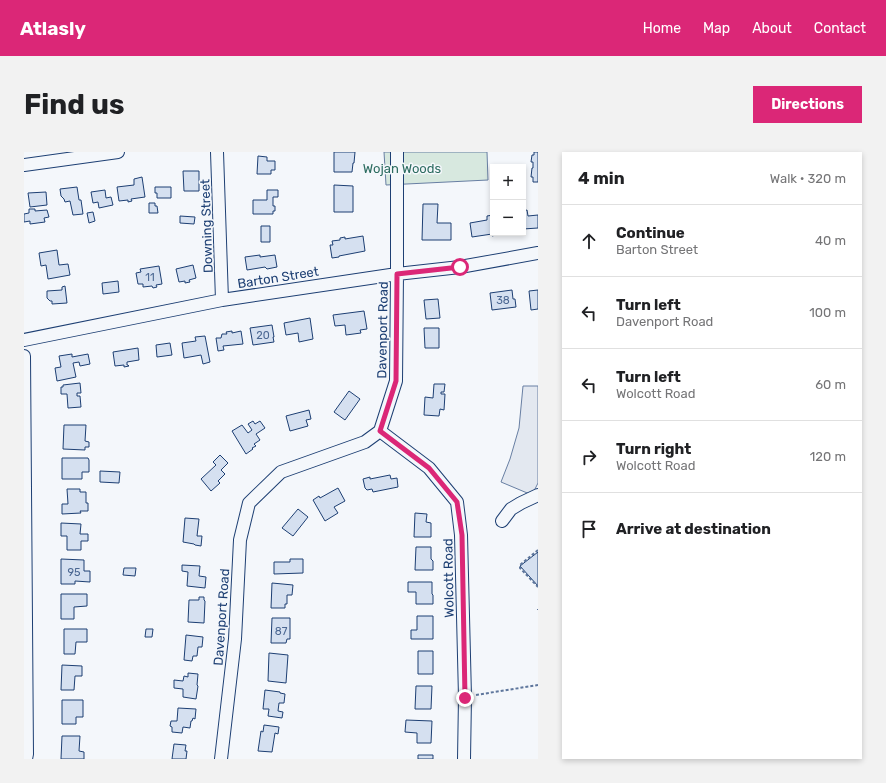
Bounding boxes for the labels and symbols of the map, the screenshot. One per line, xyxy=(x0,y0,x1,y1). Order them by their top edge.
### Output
park label: Wojan Woods xyxy=(363,161,442,176)
street label: Downing Street xyxy=(197,179,217,273)
route start xyxy=(451,258,469,276)
street label: Barton Street xyxy=(236,264,320,291)
house number: 11 xyxy=(145,271,155,284)
street label: Davenport Road xyxy=(374,281,391,379)
house number: 38 xyxy=(496,294,510,307)
house number: 20 xyxy=(256,329,270,342)
street label: Wolcott Road xyxy=(440,538,457,618)
house number: 95 xyxy=(67,566,81,579)
street label: Davenport Road xyxy=(211,568,232,666)
house number: 87 xyxy=(275,625,288,638)
route end xyxy=(456,689,474,707)

